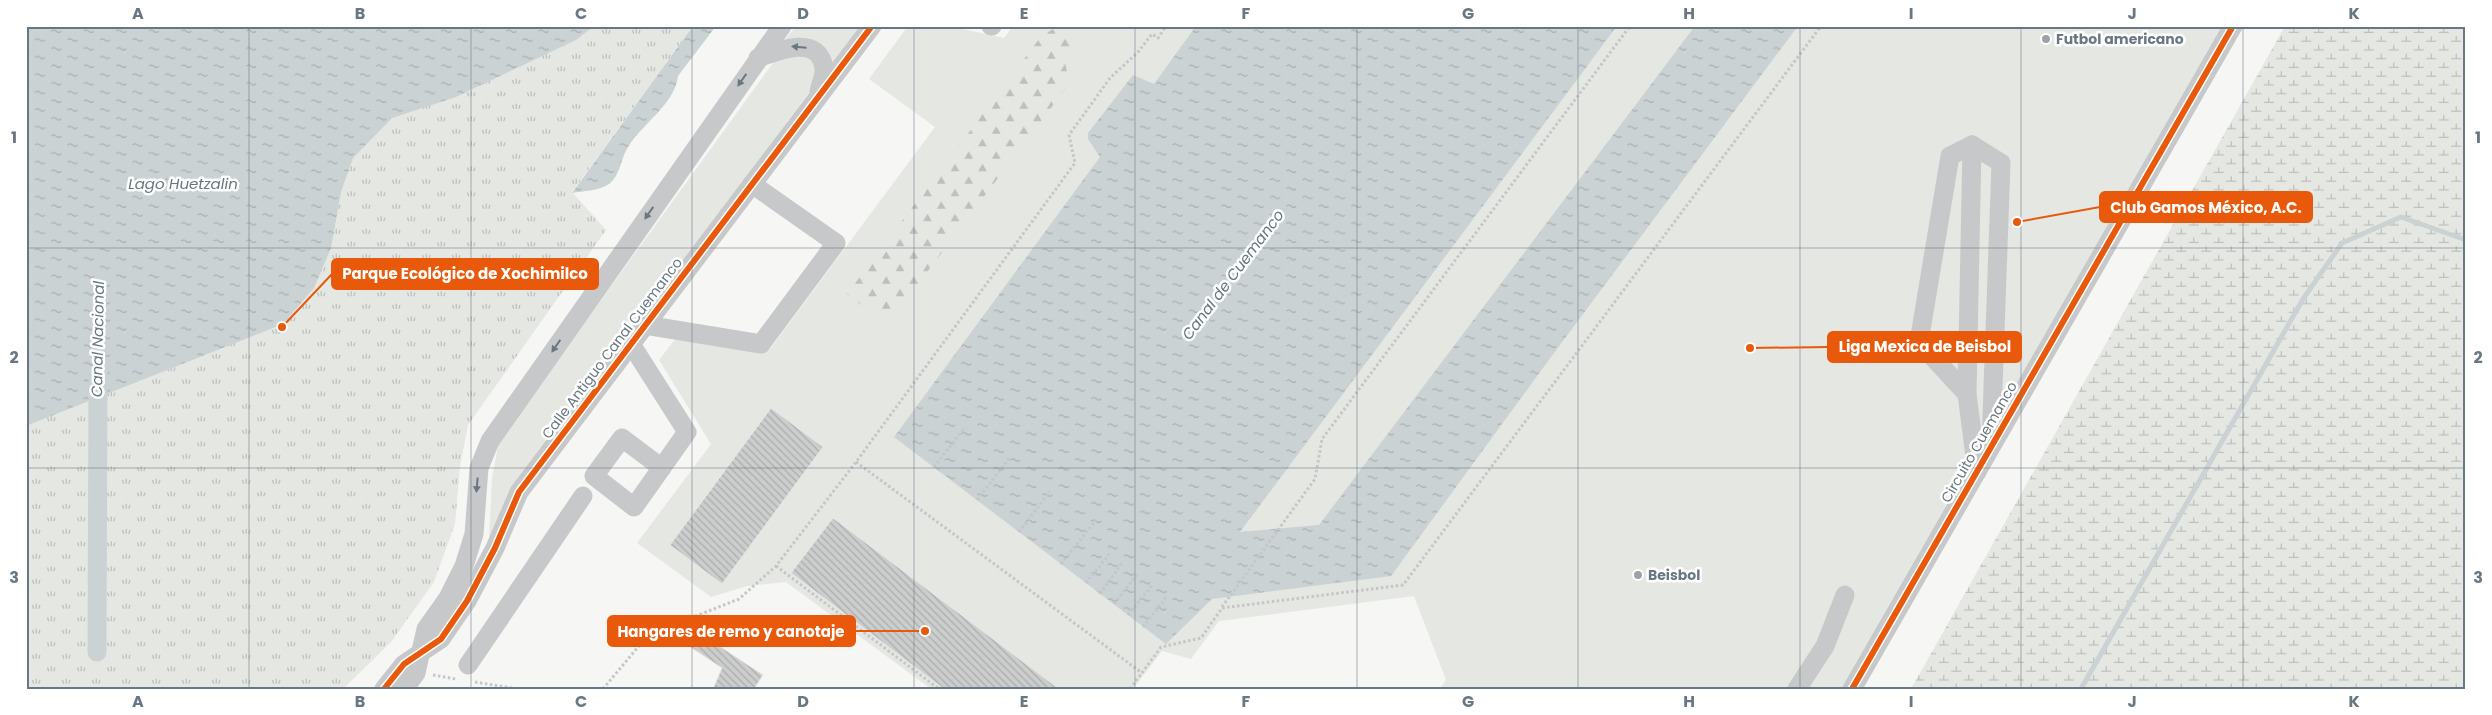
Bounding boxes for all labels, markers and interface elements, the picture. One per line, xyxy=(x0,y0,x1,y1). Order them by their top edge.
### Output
text: A xyxy=(132,2,144,25)
text: B xyxy=(355,2,365,25)
text: C xyxy=(575,2,587,25)
text: D xyxy=(797,2,809,25)
text: E xyxy=(1020,2,1028,25)
text: F xyxy=(1242,2,1251,25)
text: G xyxy=(1462,2,1474,25)
text: H xyxy=(1683,2,1695,25)
text: I xyxy=(1909,2,1913,25)
text: J xyxy=(2127,2,2137,25)
text: K xyxy=(2348,2,2360,25)
place label: Futbol americano xyxy=(2056,29,2184,49)
marker: Futbol americano xyxy=(2040,33,2052,45)
one-way arrow xyxy=(791,43,807,51)
one-way arrow xyxy=(737,73,748,86)
text: 1 xyxy=(11,126,17,149)
text: 1 xyxy=(2475,126,2481,149)
water label: Lago Huetzalin xyxy=(128,173,238,194)
callout: Club Gamos México, A.C. xyxy=(2100,192,2312,222)
text: Club Gamos México, A.C. xyxy=(2110,197,2302,218)
water label: Canal de Cuemanco xyxy=(1177,205,1289,344)
one-way arrow xyxy=(644,206,654,219)
street label: Calle Antiguo Canal Cuemanco xyxy=(537,253,687,443)
callout: Parque Ecológico de Xochimilco xyxy=(332,259,598,289)
text: Parque Ecológico de Xochimilco xyxy=(342,263,588,284)
water label: Canal Nacional xyxy=(86,280,109,397)
callout: Liga Mexica de Beisbol xyxy=(1828,332,2021,362)
text: Liga Mexica de Beisbol xyxy=(1839,336,2011,357)
one-way arrow xyxy=(551,339,561,352)
text: 2 xyxy=(9,346,19,369)
text: 2 xyxy=(2473,346,2483,369)
street label: Circuito Cuemanco xyxy=(1936,378,2022,506)
one-way arrow xyxy=(473,478,481,494)
place label: Beisbol xyxy=(1648,565,1700,585)
text: 3 xyxy=(9,566,19,589)
text: 3 xyxy=(2473,566,2483,589)
marker: Beisbol xyxy=(1632,569,1644,581)
callout: Hangares de remo y canotaje xyxy=(608,616,855,646)
text: Hangares de remo y canotaje xyxy=(617,621,845,642)
text: A xyxy=(132,690,144,713)
text: B xyxy=(355,690,365,713)
text: C xyxy=(575,690,587,713)
text: D xyxy=(797,690,809,713)
text: E xyxy=(1020,690,1028,713)
text: F xyxy=(1242,690,1251,713)
text: G xyxy=(1462,690,1474,713)
text: H xyxy=(1683,690,1695,713)
text: I xyxy=(1909,690,1913,713)
text: J xyxy=(2127,690,2137,713)
text: K xyxy=(2348,690,2360,713)

